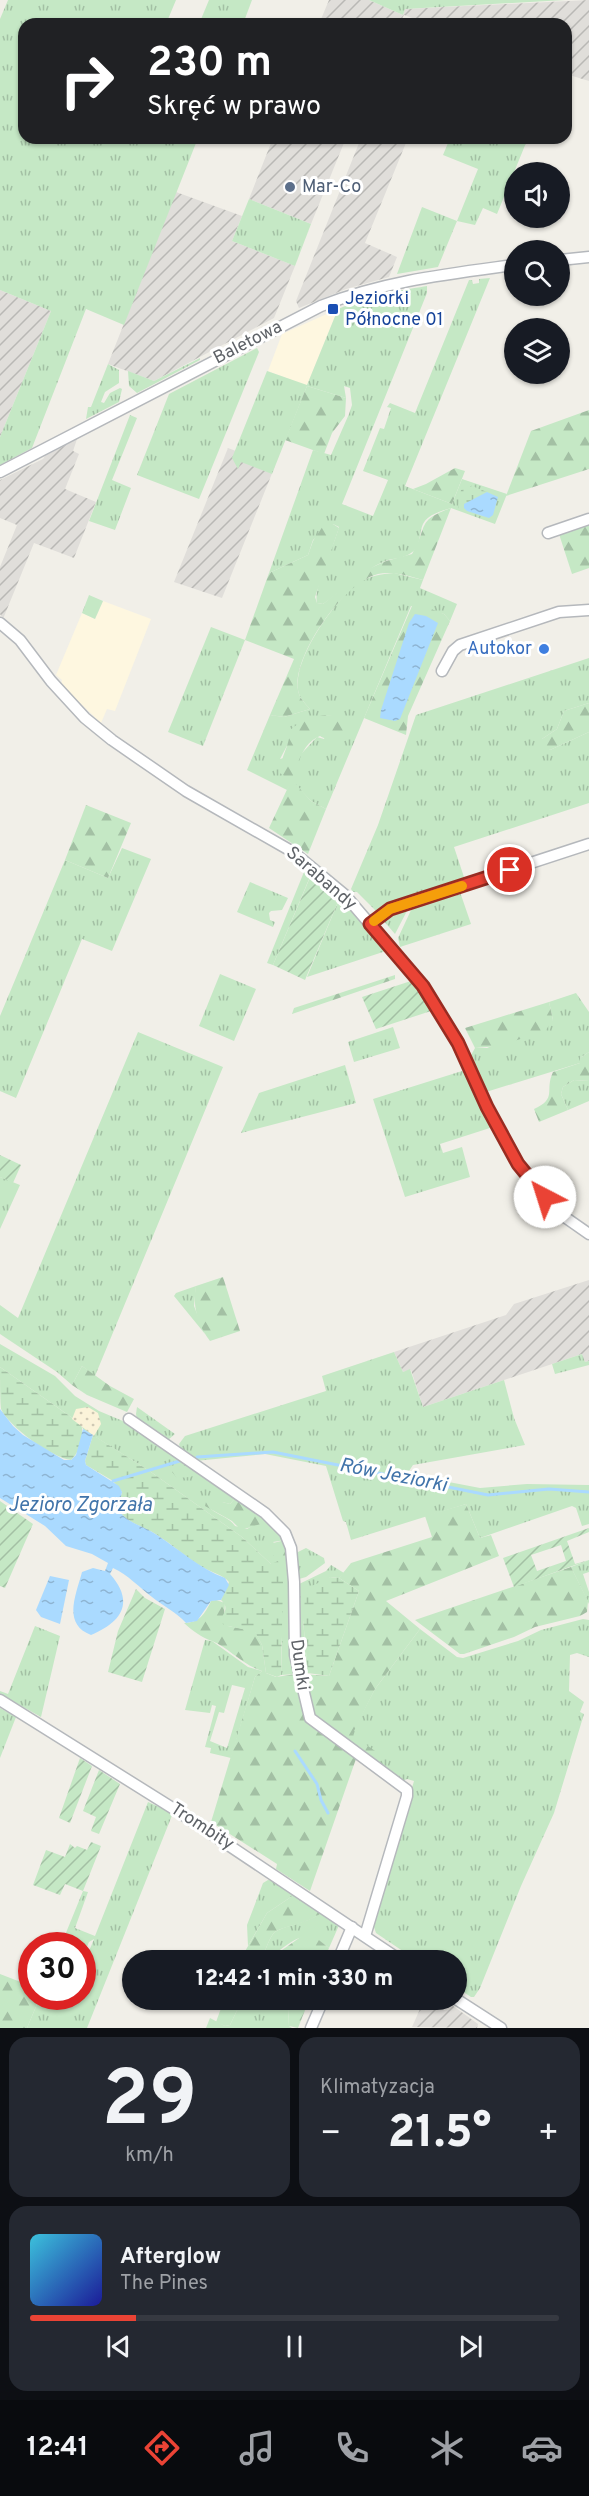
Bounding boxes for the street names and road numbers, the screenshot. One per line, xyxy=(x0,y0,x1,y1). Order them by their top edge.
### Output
street label: Baletowa xyxy=(210,316,286,370)
street label: Sarabandy xyxy=(281,842,361,916)
street label: Dumki xyxy=(284,1638,314,1692)
street label: Trombity xyxy=(166,1798,238,1856)

